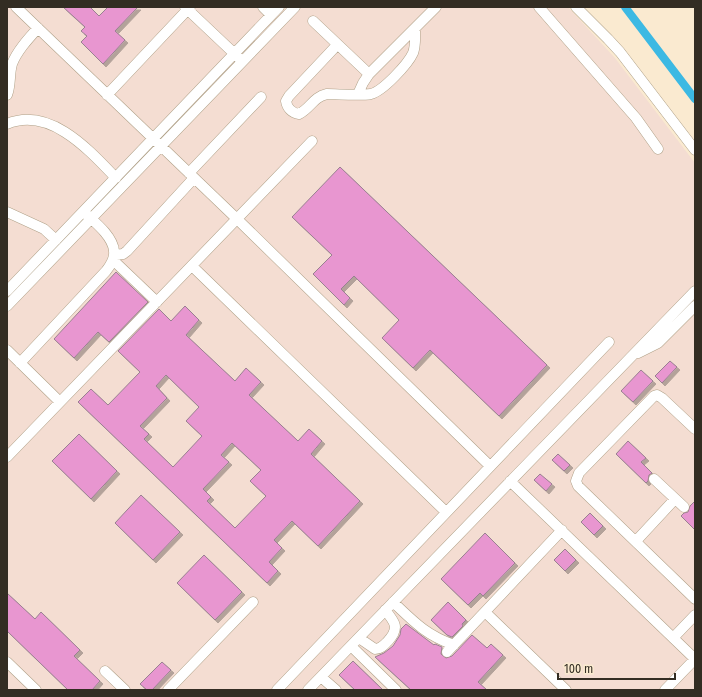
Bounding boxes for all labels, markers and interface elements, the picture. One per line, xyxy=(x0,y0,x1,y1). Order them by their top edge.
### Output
scale bar xyxy=(558,655,675,681)
text: 100 m xyxy=(564,662,593,676)

